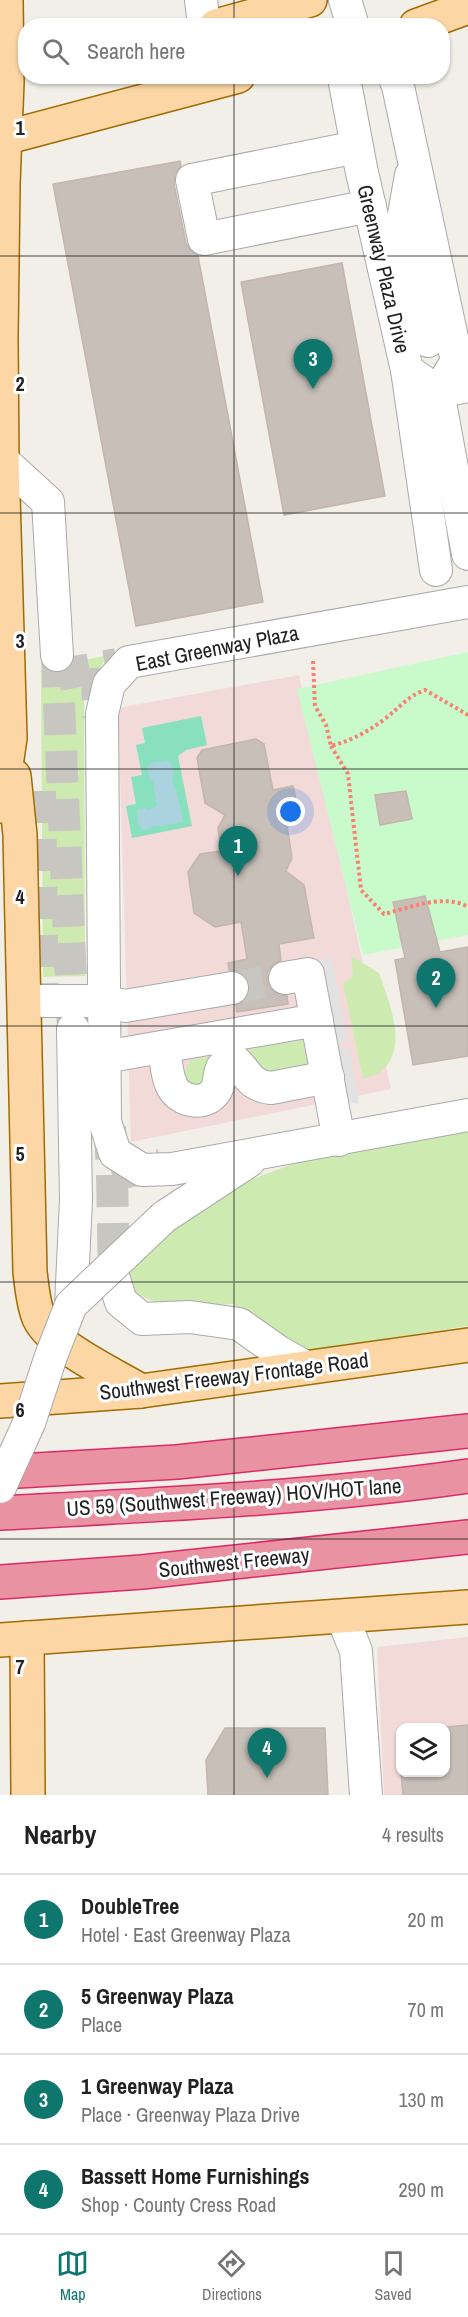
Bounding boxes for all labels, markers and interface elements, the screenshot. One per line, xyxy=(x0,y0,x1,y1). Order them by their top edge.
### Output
search box xyxy=(18,18,450,84)
icon: search xyxy=(39,35,72,68)
text: Search here xyxy=(87,36,185,66)
text: 1 xyxy=(15,114,25,141)
street label: Greenway Plaza Drive xyxy=(350,182,418,356)
pin: 3 xyxy=(294,340,332,389)
text: 2 xyxy=(15,370,25,397)
street label: East Greenway Plaza xyxy=(133,618,301,678)
text: 3 xyxy=(15,627,25,654)
your location xyxy=(276,797,305,826)
pin: 1 xyxy=(218,826,258,876)
text: 4 xyxy=(15,883,25,910)
pin: 2 xyxy=(416,958,456,1008)
text: 5 xyxy=(15,1140,25,1167)
street label: Southwest Freeway Frontage Road xyxy=(98,1345,370,1407)
text: 6 xyxy=(15,1396,25,1423)
street label: US 59 (Southwest Freeway) HOV/HOT lane xyxy=(66,1471,402,1523)
street label: Southwest Freeway xyxy=(157,1540,311,1584)
text: 7 xyxy=(15,1653,25,1680)
map controls xyxy=(396,1723,450,1777)
button: layers xyxy=(396,1723,450,1777)
pin: 4 xyxy=(248,1728,286,1778)
text: Nearby xyxy=(24,1817,96,1852)
text: 4 results xyxy=(382,1821,444,1848)
text: DoubleTree xyxy=(81,1891,179,1921)
text: 1 xyxy=(39,1906,48,1933)
text: 20 m xyxy=(408,1906,444,1933)
text: Hotel · East Greenway Plaza xyxy=(81,1921,291,1948)
text: 5 Greenway Plaza xyxy=(81,1981,233,2011)
text: 2 xyxy=(39,1996,48,2023)
text: 70 m xyxy=(408,1996,444,2023)
text: Place xyxy=(81,2011,122,2038)
text: 1 Greenway Plaza xyxy=(81,2071,233,2101)
text: 3 xyxy=(39,2086,48,2113)
text: 130 m xyxy=(398,2086,444,2113)
text: Place · Greenway Plaza Drive xyxy=(81,2101,300,2128)
text: Bassett Home Furnishings xyxy=(81,2161,310,2191)
text: 4 xyxy=(39,2176,48,2203)
text: 290 m xyxy=(398,2176,444,2203)
text: Shop · County Cress Road xyxy=(81,2191,276,2218)
tab: Map xyxy=(56,2247,89,2305)
tab: Directions xyxy=(202,2247,262,2305)
tab: Saved xyxy=(374,2247,412,2305)

